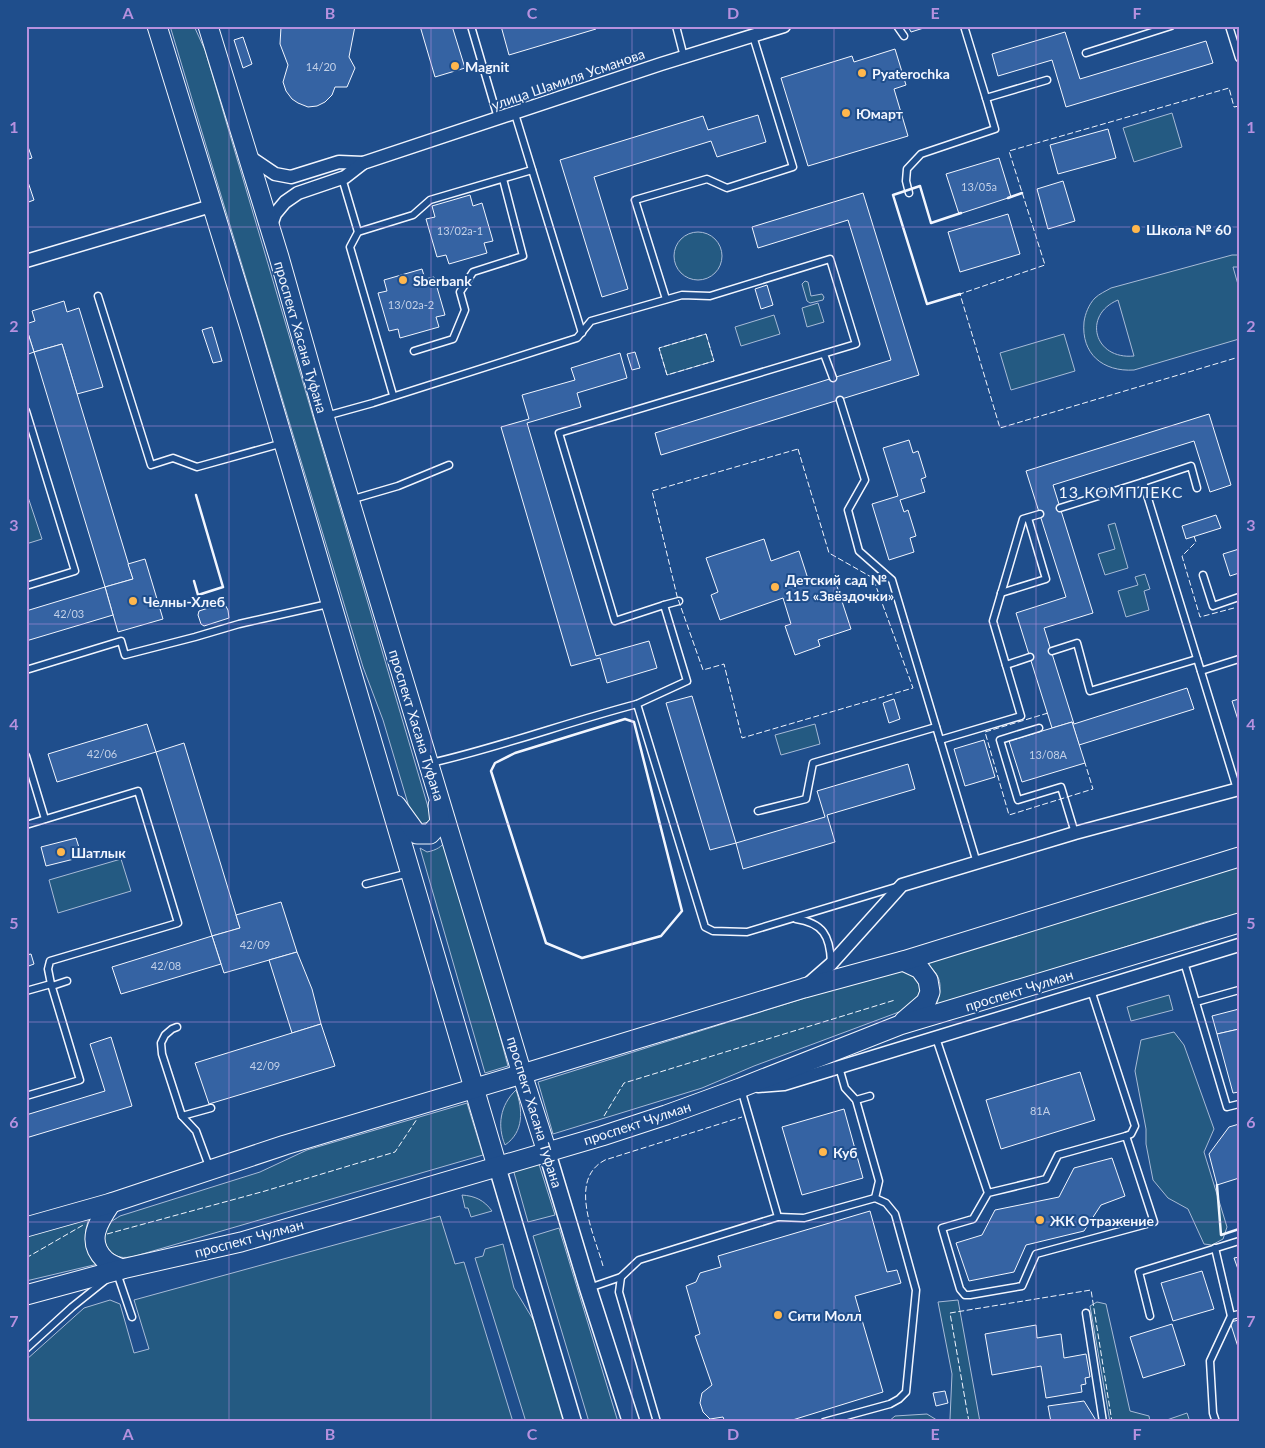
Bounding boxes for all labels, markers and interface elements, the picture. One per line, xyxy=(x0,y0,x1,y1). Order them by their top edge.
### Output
text: A xyxy=(121,3,134,22)
text: B xyxy=(325,3,335,22)
text: C xyxy=(527,3,538,22)
text: D xyxy=(727,3,739,22)
text: E xyxy=(930,3,940,22)
text: F xyxy=(1132,3,1142,22)
street label: улица Шамиля Усманова xyxy=(489,45,647,113)
place label: Magnit xyxy=(465,58,510,75)
house number: 14/20 xyxy=(306,60,337,73)
marker: Magnit xyxy=(449,60,461,72)
place label: Pyaterochka xyxy=(872,65,950,82)
marker: Pyaterochka xyxy=(856,67,868,79)
place label: Юмарт xyxy=(856,105,904,122)
marker: Юмарт xyxy=(840,107,852,119)
text: 1 xyxy=(9,117,19,136)
text: 1 xyxy=(1246,117,1256,136)
house number: 13/05а xyxy=(961,180,997,193)
place label: Школа № 60 xyxy=(1146,221,1231,238)
marker: Школа № 60 xyxy=(1130,223,1142,235)
house number: 13/02a-1 xyxy=(437,224,483,237)
street label: проспект Хасана Туфана xyxy=(271,259,331,415)
place label: Sberbank xyxy=(413,272,472,289)
marker: Sberbank xyxy=(397,274,409,286)
house number: 13/02a-2 xyxy=(388,298,434,311)
text: 2 xyxy=(9,316,19,335)
text: 2 xyxy=(1246,316,1256,335)
district label: 13 КОМПЛЕКС xyxy=(1058,482,1184,501)
text: 3 xyxy=(9,515,19,534)
text: 3 xyxy=(1246,515,1256,534)
place label: Детский сад № 115 «Звёздочки» xyxy=(785,571,894,604)
marker: Детский сад № 115 «Звёздочки» xyxy=(769,581,781,593)
place label: Челны-Хлеб xyxy=(143,593,225,610)
marker: Челны-Хлеб xyxy=(127,595,139,607)
house number: 42/03 xyxy=(54,607,84,620)
street label: проспект Хасана Туфана xyxy=(386,647,448,803)
text: 4 xyxy=(9,714,19,733)
text: 4 xyxy=(1246,714,1256,733)
house number: 42/06 xyxy=(87,747,117,760)
house number: 13/08А xyxy=(1029,748,1068,761)
place label: Шатлык xyxy=(71,844,126,861)
marker: Шатлык xyxy=(55,846,67,858)
text: 5 xyxy=(9,913,19,932)
text: 5 xyxy=(1246,913,1256,932)
house number: 42/09 xyxy=(240,938,270,951)
house number: 42/08 xyxy=(151,959,181,972)
street label: проспект Чулман xyxy=(963,965,1075,1015)
street label: проспект Хасана Туфана xyxy=(504,1034,566,1190)
house number: 42/09 xyxy=(250,1059,280,1072)
street label: проспект Чулман xyxy=(581,1098,693,1148)
house number: 81А xyxy=(1030,1104,1051,1117)
text: 6 xyxy=(9,1112,19,1131)
text: 6 xyxy=(1246,1112,1256,1131)
place label: Куб xyxy=(833,1144,858,1161)
marker: Куб xyxy=(817,1146,829,1158)
place label: ЖК Отражение xyxy=(1050,1212,1154,1229)
marker: ЖК Отражение xyxy=(1034,1214,1046,1226)
street label: проспект Чулман xyxy=(193,1215,305,1261)
place label: Сити Молл xyxy=(788,1307,862,1324)
marker: Сити Молл xyxy=(772,1309,784,1321)
text: 7 xyxy=(9,1311,19,1330)
text: 7 xyxy=(1246,1311,1256,1330)
text: A xyxy=(121,1424,134,1443)
text: B xyxy=(325,1424,335,1443)
text: C xyxy=(527,1424,538,1443)
text: D xyxy=(727,1424,739,1443)
text: E xyxy=(930,1424,940,1443)
text: F xyxy=(1132,1424,1142,1443)

